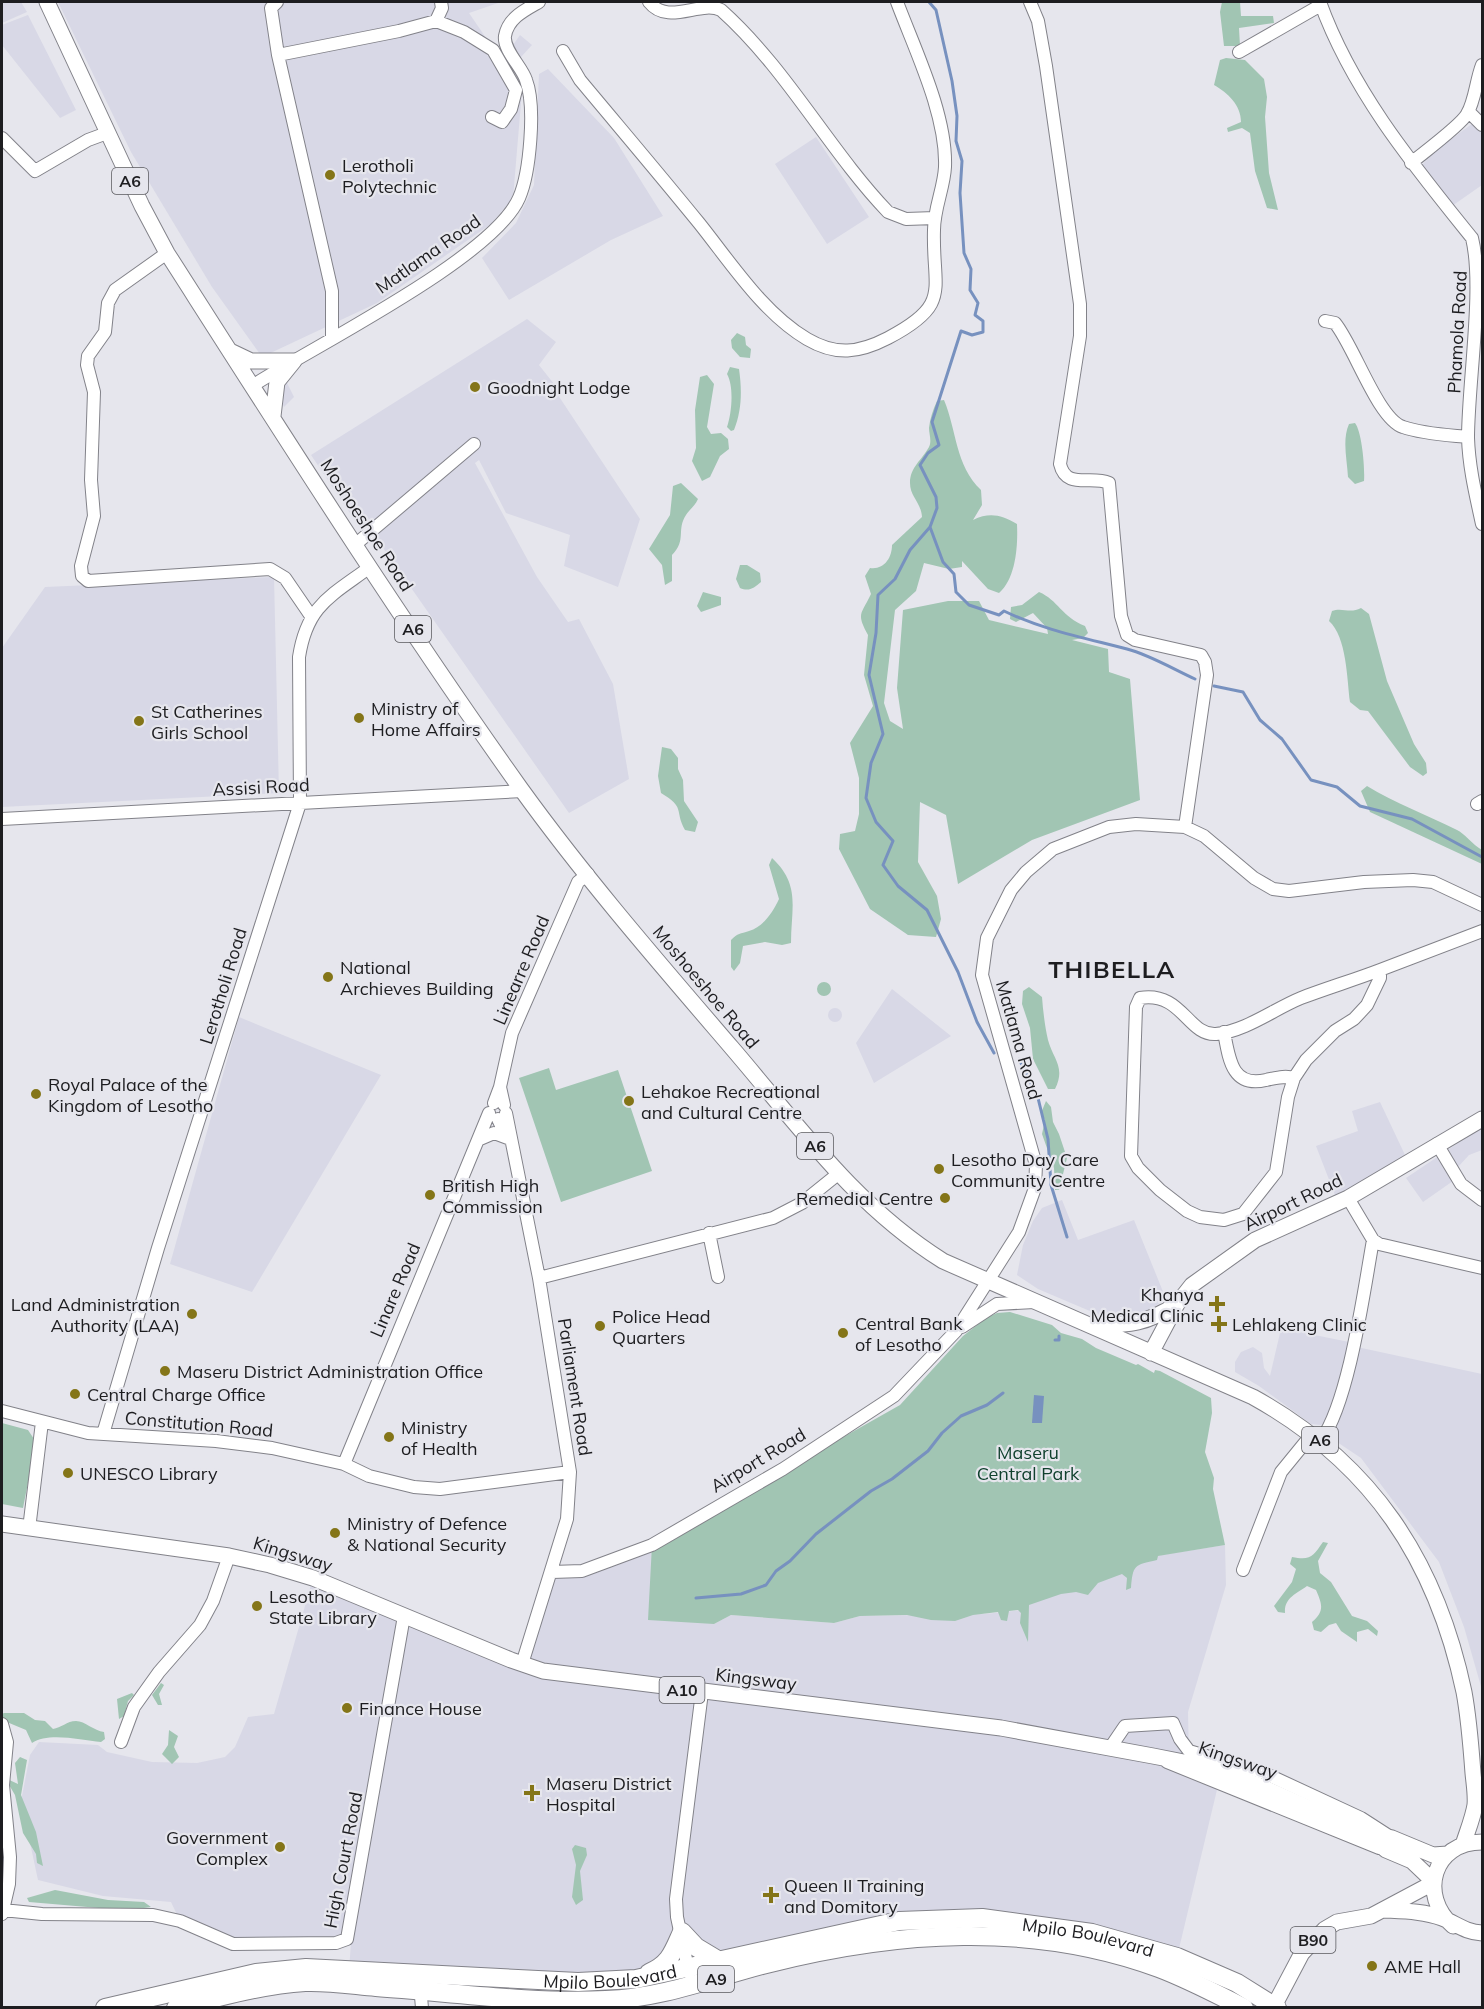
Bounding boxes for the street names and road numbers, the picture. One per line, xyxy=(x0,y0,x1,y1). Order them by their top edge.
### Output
road number: A6 xyxy=(112,168,148,194)
street label: Matlama Road xyxy=(371,209,485,299)
street label: Phamola Road xyxy=(1442,270,1472,394)
street label: Moshoeshoe Road xyxy=(316,454,418,596)
road number: A6 xyxy=(395,616,431,642)
street label: Assisi Road xyxy=(212,773,310,801)
street label: Linearre Road xyxy=(488,912,554,1028)
street label: Moshoeshoe Road xyxy=(648,921,764,1053)
street label: Lerotholi Road xyxy=(194,925,252,1047)
street label: Matlama Road xyxy=(991,978,1047,1102)
road number: A6 xyxy=(797,1133,833,1159)
street label: Airport Road xyxy=(1240,1168,1346,1236)
street label: Linare Road xyxy=(365,1239,425,1341)
street label: Parliament Road xyxy=(553,1316,597,1458)
street label: Constitution Road xyxy=(124,1406,274,1442)
street label: Airport Road xyxy=(706,1423,810,1497)
road number: A6 xyxy=(1302,1427,1338,1453)
street label: Kingsway xyxy=(251,1531,336,1577)
street label: Kingsway xyxy=(714,1663,798,1695)
road number: A10 xyxy=(660,1677,704,1703)
street label: Kingsway xyxy=(1196,1736,1281,1784)
street label: High Court Road xyxy=(318,1790,368,1930)
street label: Mpilo Boulevard xyxy=(1021,1912,1157,1961)
road number: B90 xyxy=(1290,1927,1336,1953)
street label: Mpilo Boulevard xyxy=(543,1959,679,1993)
road number: A9 xyxy=(698,1966,734,1992)

